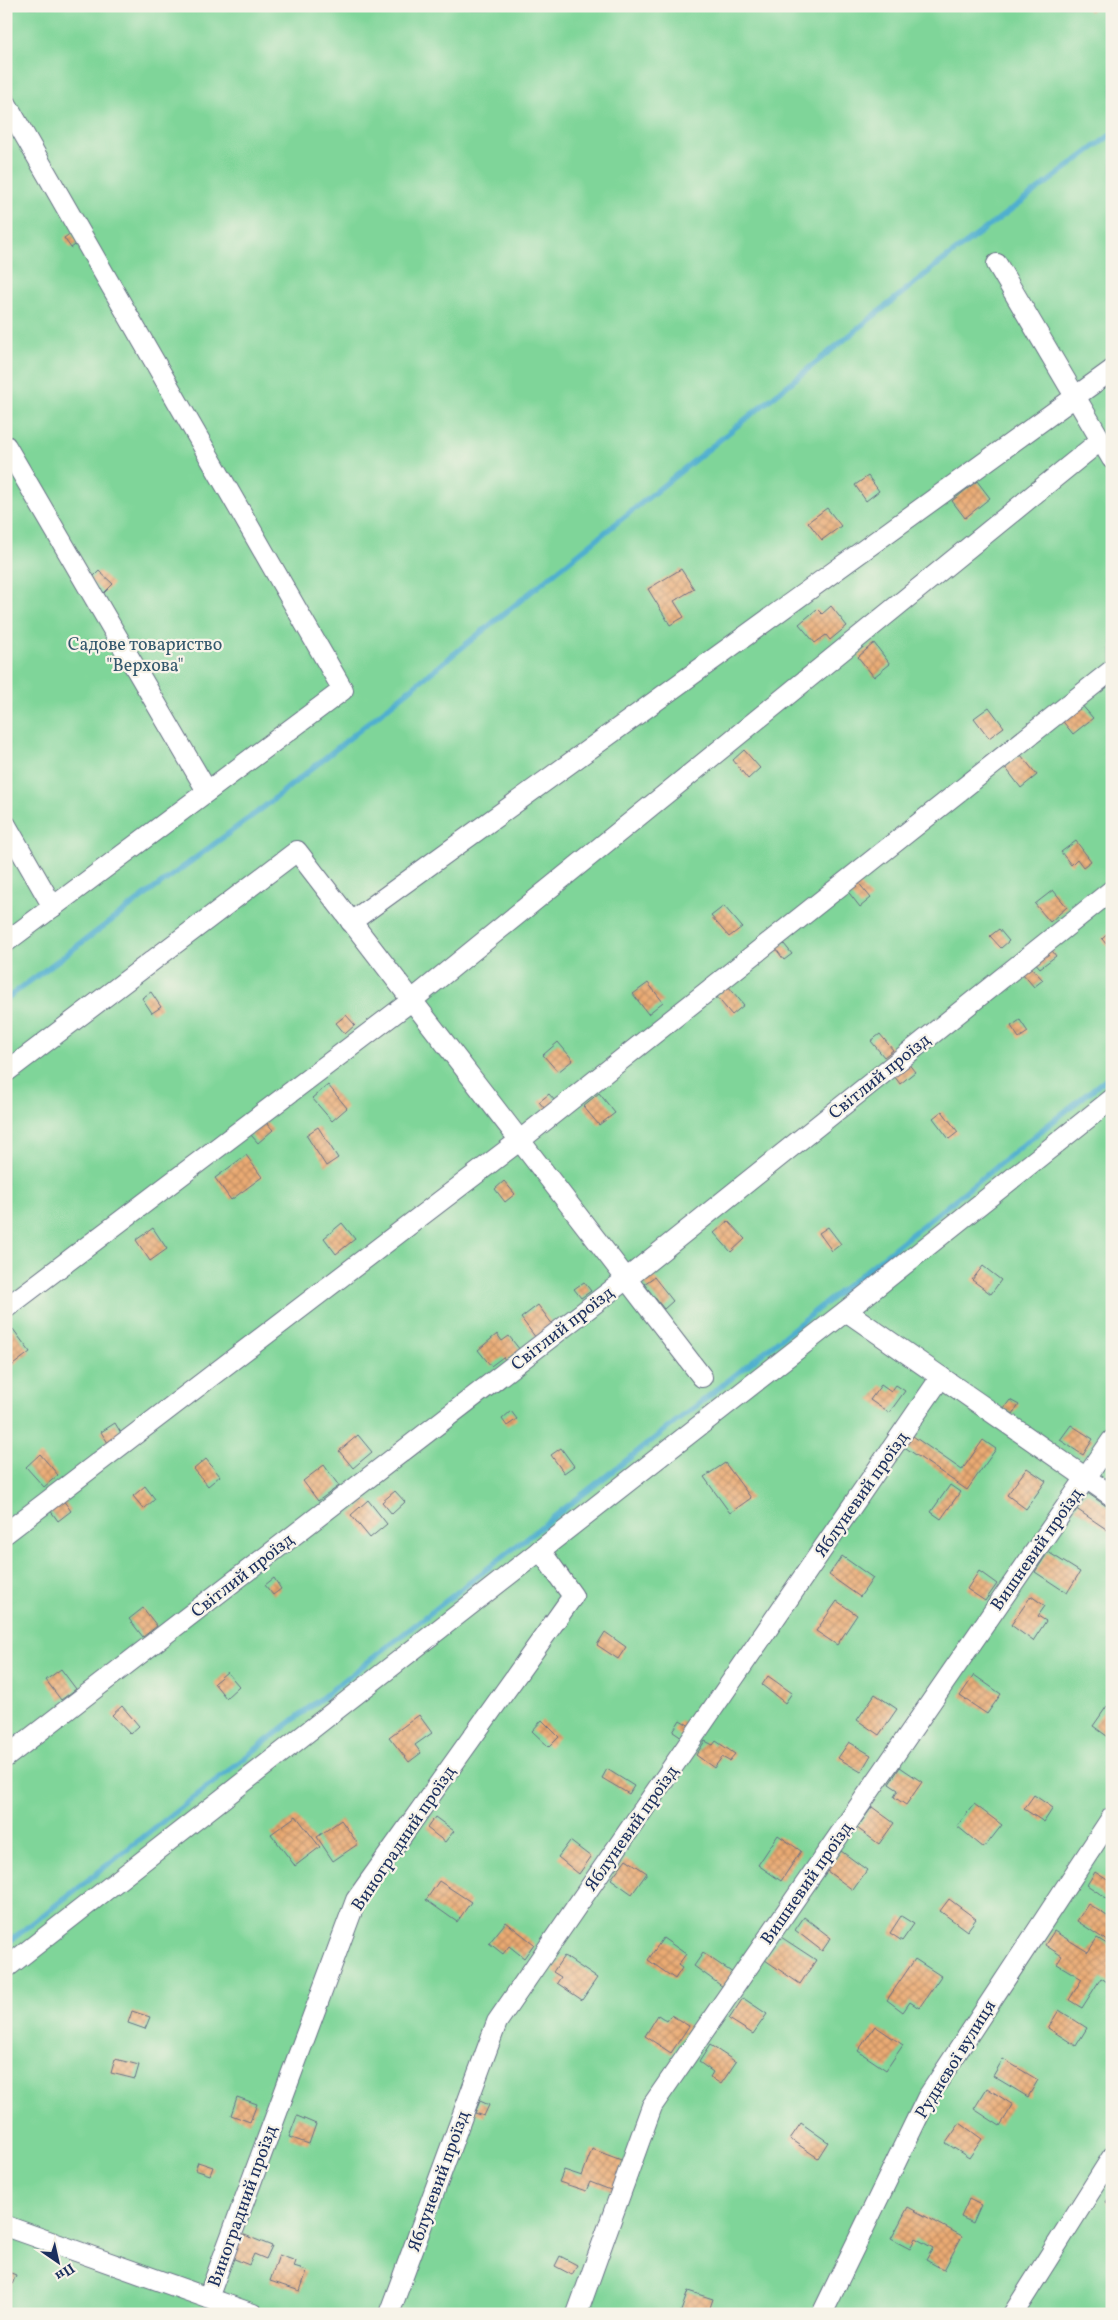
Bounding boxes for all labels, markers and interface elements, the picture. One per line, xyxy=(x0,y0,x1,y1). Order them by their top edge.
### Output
park label: Садове товариство "Верхова" xyxy=(68,633,222,679)
street label: Світлий проїзд xyxy=(824,1028,936,1126)
street label: Світлий проїзд xyxy=(506,1281,620,1377)
street label: Яблуневий проїзд xyxy=(809,1427,915,1563)
street label: Вишневий проїзд xyxy=(985,1483,1089,1616)
street label: Світлий проїзд xyxy=(186,1528,300,1624)
street label: Виноградний проїзд xyxy=(346,1761,462,1916)
street label: Яблуневий проїзд xyxy=(579,1761,685,1897)
street label: Вишневий проїзд xyxy=(755,1817,859,1950)
street label: Руднєвої вулиця xyxy=(910,1996,1003,2124)
street label: Яблуневий проїзд xyxy=(402,2108,477,2256)
street label: Виноградний проїзд xyxy=(203,2122,284,2291)
north arrow xyxy=(32,2238,82,2288)
text: Пн xyxy=(51,2258,78,2285)

